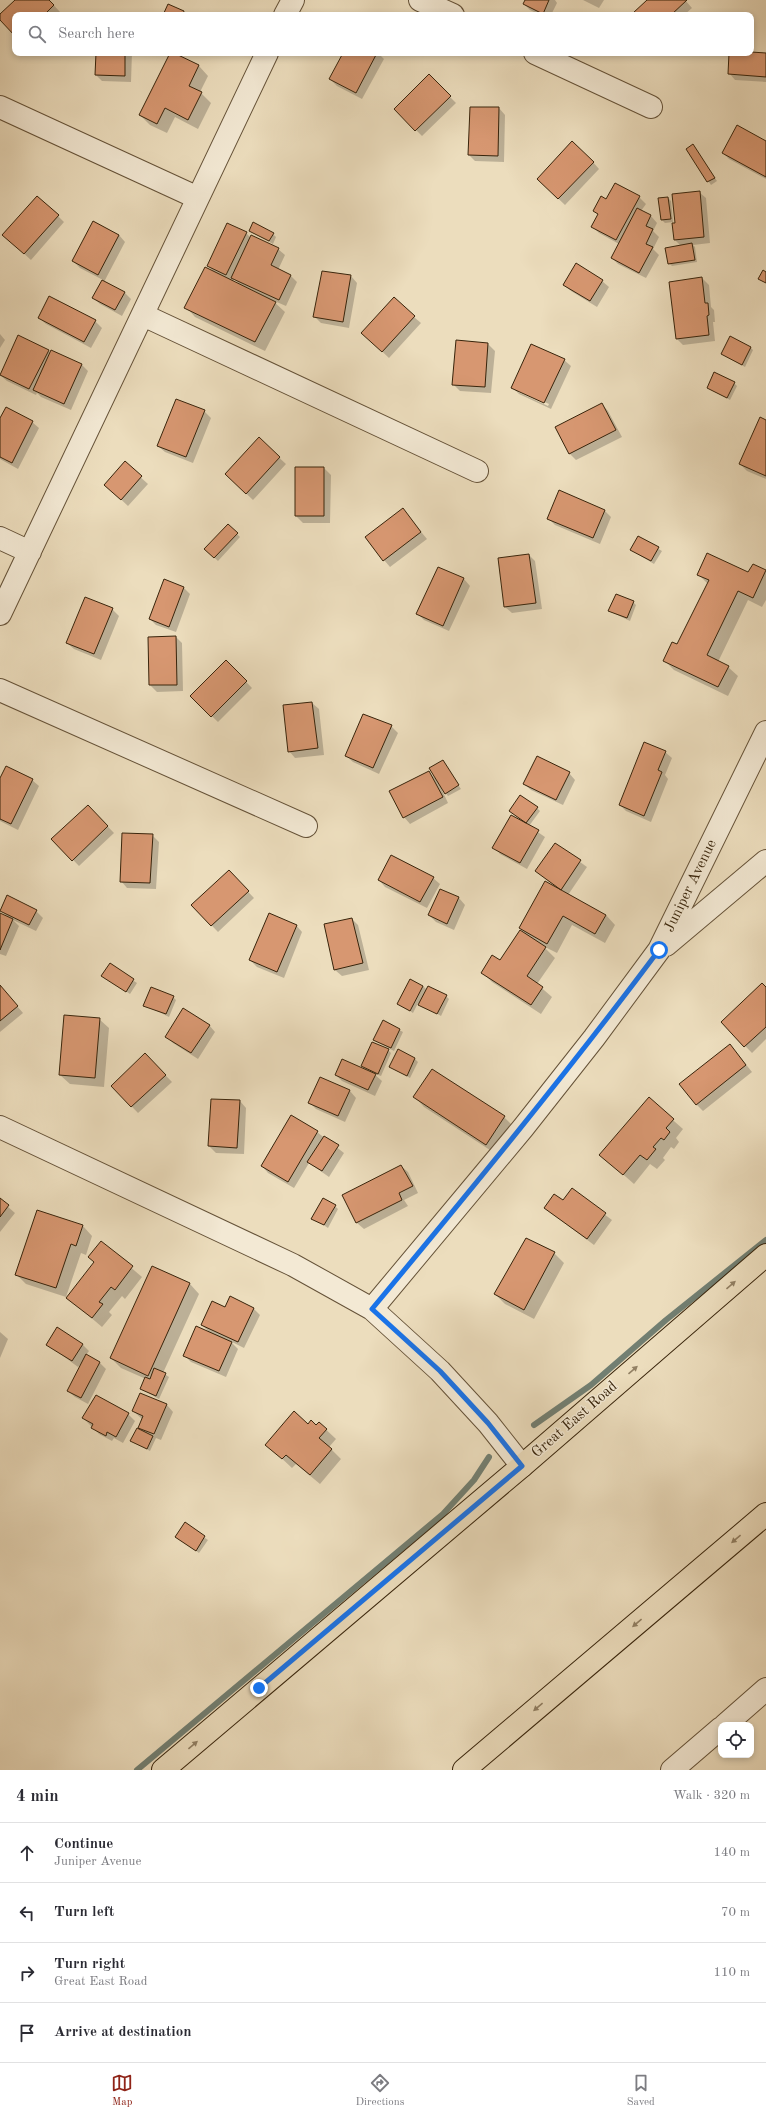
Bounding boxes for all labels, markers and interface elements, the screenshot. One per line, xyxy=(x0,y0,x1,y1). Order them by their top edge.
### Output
search box xyxy=(12,12,754,56)
icon: search xyxy=(26,23,48,45)
text: Search here xyxy=(58,27,135,42)
street label: Juniper Avenue xyxy=(662,837,720,935)
route start xyxy=(650,941,668,959)
one-way arrow xyxy=(726,1280,737,1289)
one-way arrow xyxy=(628,1365,638,1374)
street label: Great East Road xyxy=(529,1379,621,1461)
one-way arrow xyxy=(731,1535,741,1544)
one-way arrow xyxy=(632,1619,642,1628)
route end xyxy=(250,1679,268,1697)
one-way arrow xyxy=(533,1703,543,1712)
map controls xyxy=(718,1722,754,1758)
button: locate xyxy=(718,1722,754,1758)
one-way arrow xyxy=(188,1740,198,1749)
text: 4 min xyxy=(16,1788,59,1805)
text: Walk · 320 m xyxy=(673,1789,750,1802)
text: Continue xyxy=(54,1837,113,1852)
icon: ahead xyxy=(16,1842,38,1864)
text: 140 m xyxy=(713,1846,750,1859)
text: Juniper Avenue xyxy=(54,1855,141,1868)
icon: left xyxy=(16,1902,38,1924)
text: Turn left xyxy=(54,1905,114,1920)
text: 70 m xyxy=(721,1906,750,1919)
text: Turn right xyxy=(54,1957,125,1972)
icon: right xyxy=(16,1962,38,1984)
text: 110 m xyxy=(713,1966,750,1979)
text: Great East Road xyxy=(54,1975,147,1988)
icon: arrive xyxy=(16,2022,38,2044)
text: Arrive at destination xyxy=(54,2025,192,2040)
tab: Map xyxy=(111,2072,133,2110)
tab: Directions xyxy=(356,2072,404,2110)
tab: Saved xyxy=(627,2072,655,2110)

